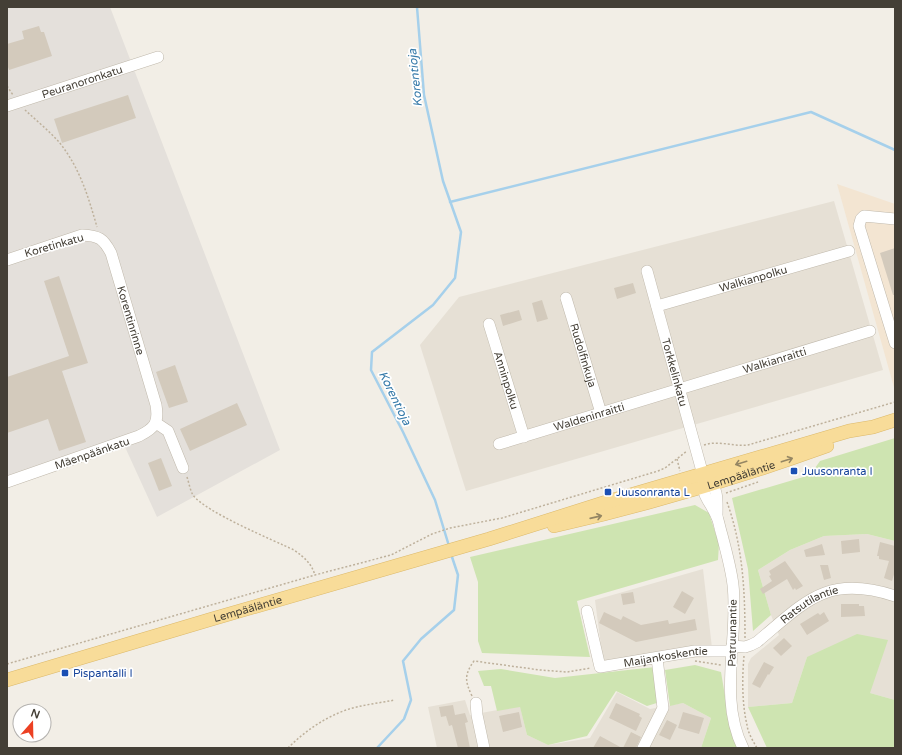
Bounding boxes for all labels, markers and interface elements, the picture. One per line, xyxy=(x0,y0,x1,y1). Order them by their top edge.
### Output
water label: Korentioja xyxy=(405,48,425,108)
street label: Peuranoronkatu xyxy=(40,63,124,101)
street label: Koretinkatu xyxy=(23,231,85,260)
street label: Walkianpolku xyxy=(718,263,789,295)
street label: Korentinrinne xyxy=(114,285,147,357)
street label: Rudolfinkuja xyxy=(567,322,599,389)
street label: Torkkelinkatu xyxy=(659,337,690,408)
street label: Walkianraitti xyxy=(741,345,808,376)
street label: Anninpolku xyxy=(491,350,521,411)
water label: Korentioja xyxy=(376,369,414,428)
street label: Waldeninraitti xyxy=(552,400,626,434)
street label: Mäenpäänkatu xyxy=(53,435,131,472)
one-way arrow xyxy=(781,456,794,463)
street label: Lempääläntie xyxy=(706,458,777,492)
one-way arrow xyxy=(734,460,747,467)
place label: Juusonranta I xyxy=(802,465,873,478)
marker: Juusonranta I xyxy=(789,466,799,476)
place label: Juusonranta L xyxy=(616,486,690,499)
marker: Juusonranta L xyxy=(603,487,613,497)
one-way arrow xyxy=(589,513,602,521)
street label: Ratsutilantie xyxy=(778,583,839,626)
street label: Lempääläntie xyxy=(212,593,284,625)
street label: Patruunantie xyxy=(725,599,740,667)
street label: Maijankoskentie xyxy=(623,645,708,670)
place label: Pispantalli I xyxy=(73,667,133,680)
marker: Pispantalli I xyxy=(60,668,70,678)
north arrow xyxy=(12,703,52,743)
text: N xyxy=(29,706,42,722)

